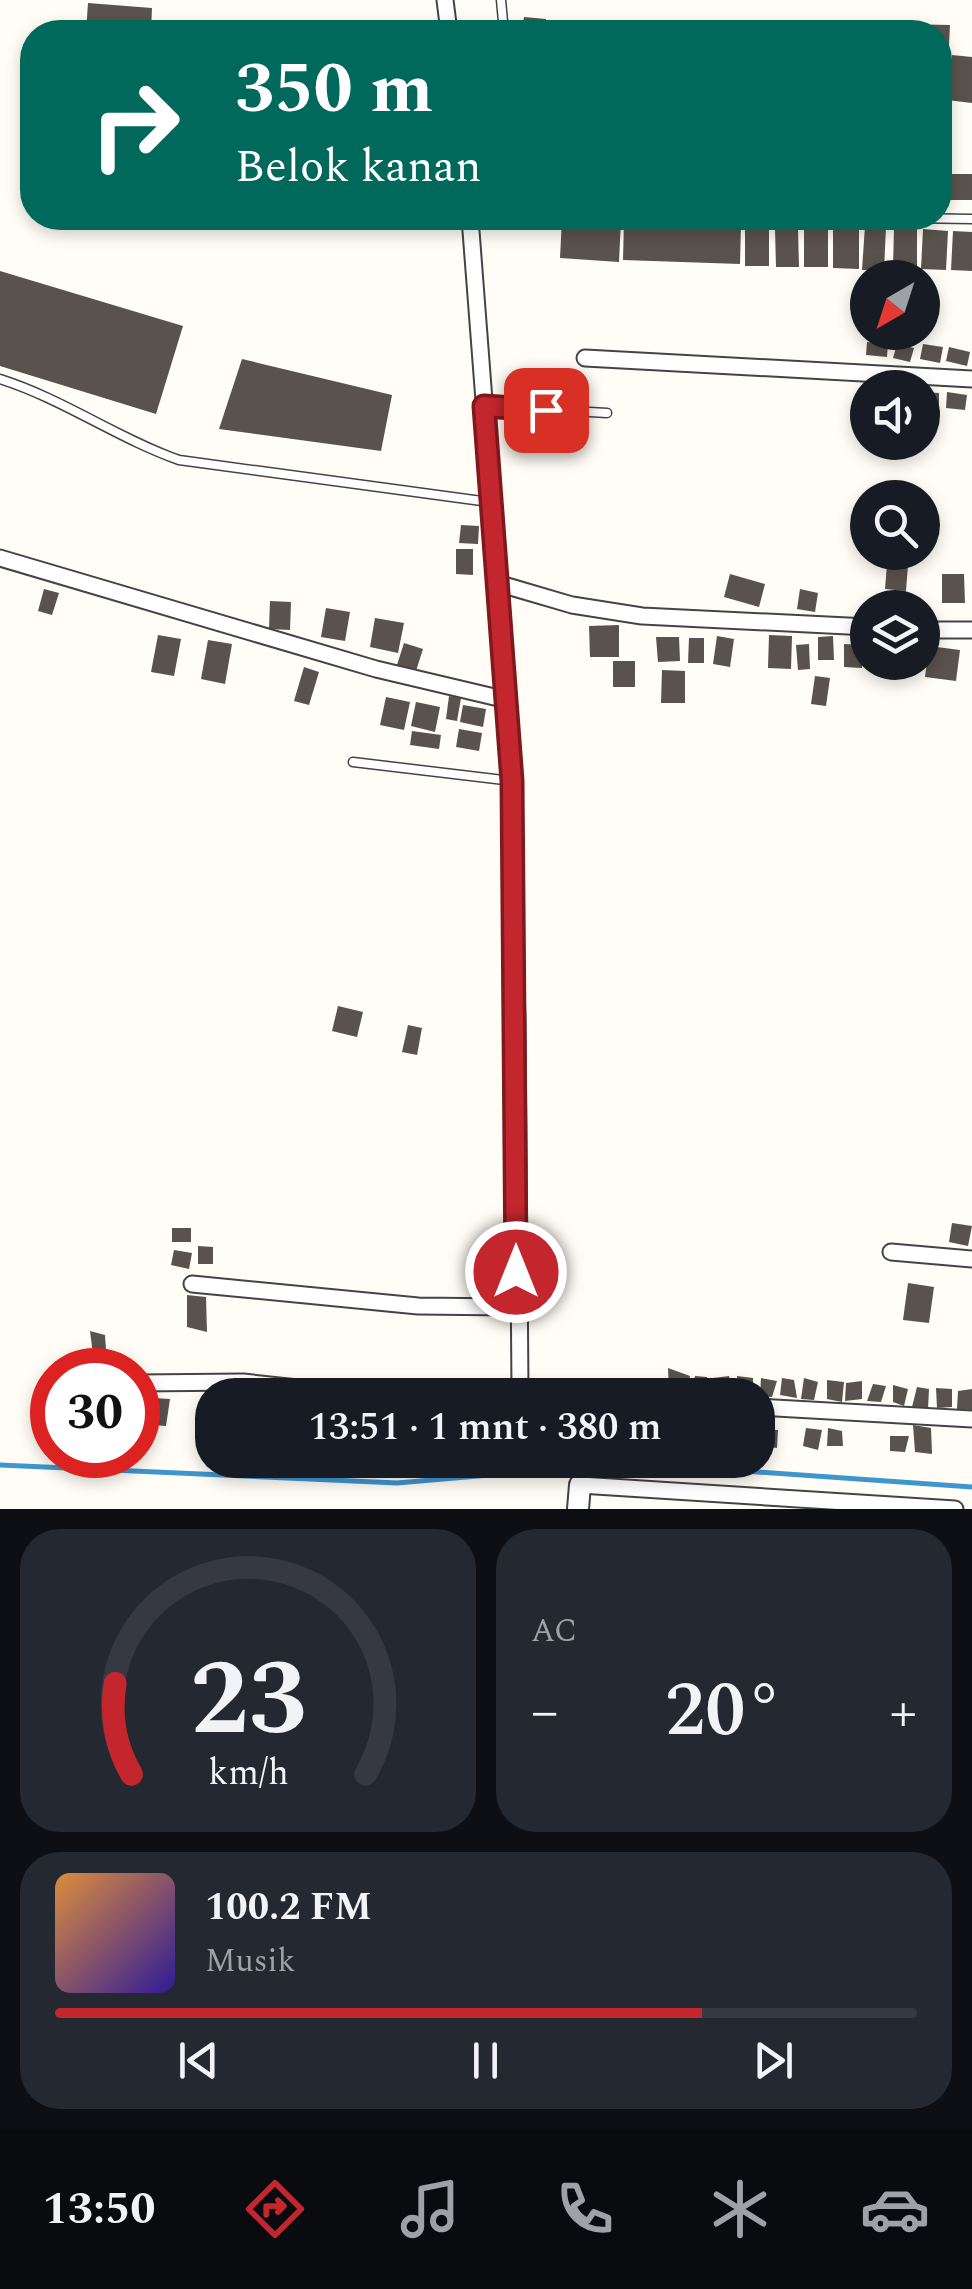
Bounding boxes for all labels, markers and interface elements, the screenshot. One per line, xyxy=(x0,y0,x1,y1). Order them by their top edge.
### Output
text: 350 m xyxy=(235,37,433,143)
icon: right xyxy=(70,60,200,190)
text: Belok kanan xyxy=(235,133,481,202)
north arrow xyxy=(850,260,940,350)
map controls xyxy=(850,260,940,680)
pin xyxy=(504,368,589,453)
button: sound xyxy=(850,370,940,460)
icon: arrive xyxy=(519,383,574,438)
button: search xyxy=(850,480,940,570)
button: layers xyxy=(850,590,940,680)
position arrow xyxy=(464,1220,568,1324)
speed limit sign: 30 xyxy=(30,1348,160,1478)
text: 13:51 · 1 mnt · 380 m xyxy=(308,1399,662,1457)
text: AC xyxy=(531,1607,577,1656)
text: 23 xyxy=(190,1622,306,1780)
text: 20° xyxy=(665,1655,783,1769)
text: − xyxy=(531,1671,559,1754)
text: + xyxy=(889,1671,917,1754)
text: km/h xyxy=(208,1746,288,1801)
text: 100.2 FM xyxy=(205,1879,372,1937)
text: Musik xyxy=(205,1937,295,1986)
icon: previous xyxy=(171,2033,226,2088)
icon: pause xyxy=(458,2033,513,2088)
icon: next xyxy=(746,2033,801,2088)
icon: directions xyxy=(240,2174,310,2244)
icon: music xyxy=(395,2174,465,2244)
icon: phone xyxy=(550,2174,620,2244)
icon: climate xyxy=(705,2174,775,2244)
icon: car xyxy=(860,2174,930,2244)
text: 13:50 xyxy=(42,2175,155,2244)

